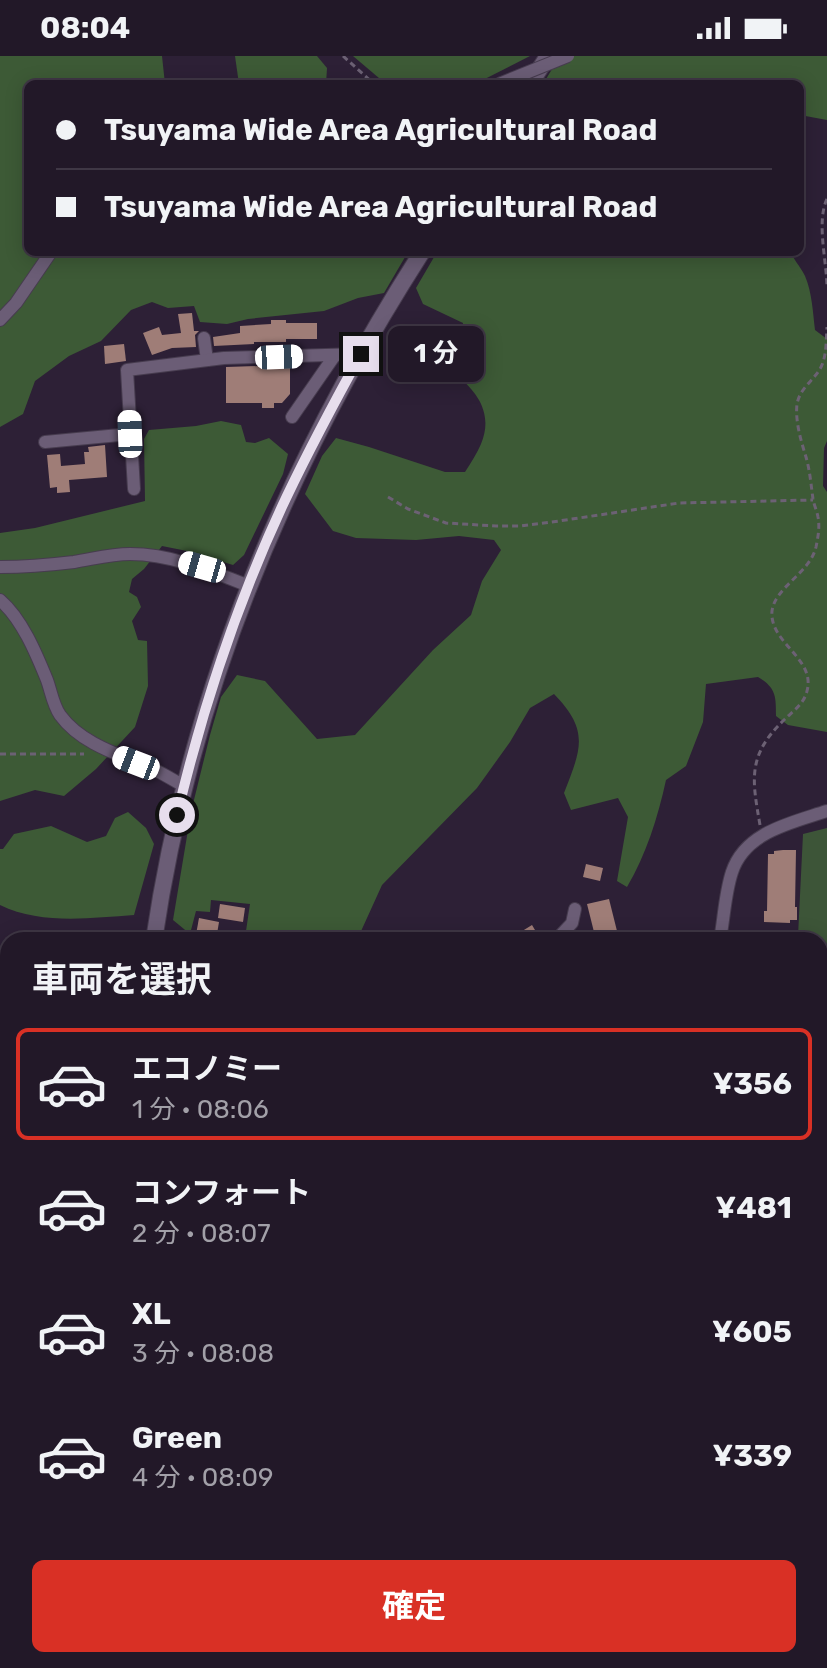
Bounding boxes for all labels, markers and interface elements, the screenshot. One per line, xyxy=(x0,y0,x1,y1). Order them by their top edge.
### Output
text: 08:04 xyxy=(40,10,130,46)
text: Tsuyama Wide Area Agricultural Road xyxy=(104,112,657,148)
text: Tsuyama Wide Area Agricultural Road xyxy=(104,189,657,225)
callout: 1 分 xyxy=(389,326,485,382)
route end xyxy=(343,336,379,372)
text: 1 分 xyxy=(414,338,458,369)
car xyxy=(255,344,303,370)
car xyxy=(117,410,143,458)
car xyxy=(176,549,228,585)
car xyxy=(109,743,163,783)
route start xyxy=(159,797,195,833)
text: 車両を選択 xyxy=(32,958,212,1001)
icon: car xyxy=(36,1048,108,1120)
text: エコノミー xyxy=(132,1051,282,1087)
text: ¥356 xyxy=(713,1066,792,1102)
text: 1 分 · 08:06 xyxy=(132,1094,269,1125)
icon: car xyxy=(36,1172,108,1244)
text: コンフォート xyxy=(132,1175,311,1211)
text: ¥481 xyxy=(716,1190,792,1226)
text: 2 分 · 08:07 xyxy=(132,1218,271,1249)
icon: car xyxy=(36,1296,108,1368)
text: XL xyxy=(132,1296,171,1332)
text: ¥605 xyxy=(712,1314,792,1350)
text: 3 分 · 08:08 xyxy=(132,1338,274,1369)
icon: car xyxy=(36,1420,108,1492)
text: Green xyxy=(132,1420,222,1456)
text: ¥339 xyxy=(713,1438,792,1474)
text: 4 分 · 08:09 xyxy=(132,1462,273,1493)
button: 確定 xyxy=(32,1560,796,1652)

